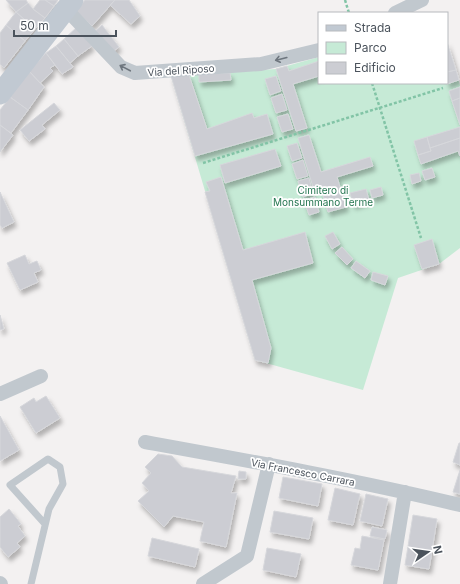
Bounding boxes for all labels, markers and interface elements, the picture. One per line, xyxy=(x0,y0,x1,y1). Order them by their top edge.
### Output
scale bar xyxy=(14,12,116,38)
legend xyxy=(318,12,448,84)
text: 50 m xyxy=(20,18,49,33)
text: Strada xyxy=(354,20,391,35)
text: Parco xyxy=(354,40,387,55)
one-way arrow xyxy=(275,56,288,64)
text: Edificio xyxy=(354,60,396,75)
street label: Via del Riposo xyxy=(147,62,215,78)
one-way arrow xyxy=(119,64,131,72)
park label: Cimitero di Monsummano Terme xyxy=(273,184,373,208)
street label: Via Francesco Carrara xyxy=(250,456,356,488)
north arrow xyxy=(408,532,448,572)
text: N xyxy=(430,544,446,555)

